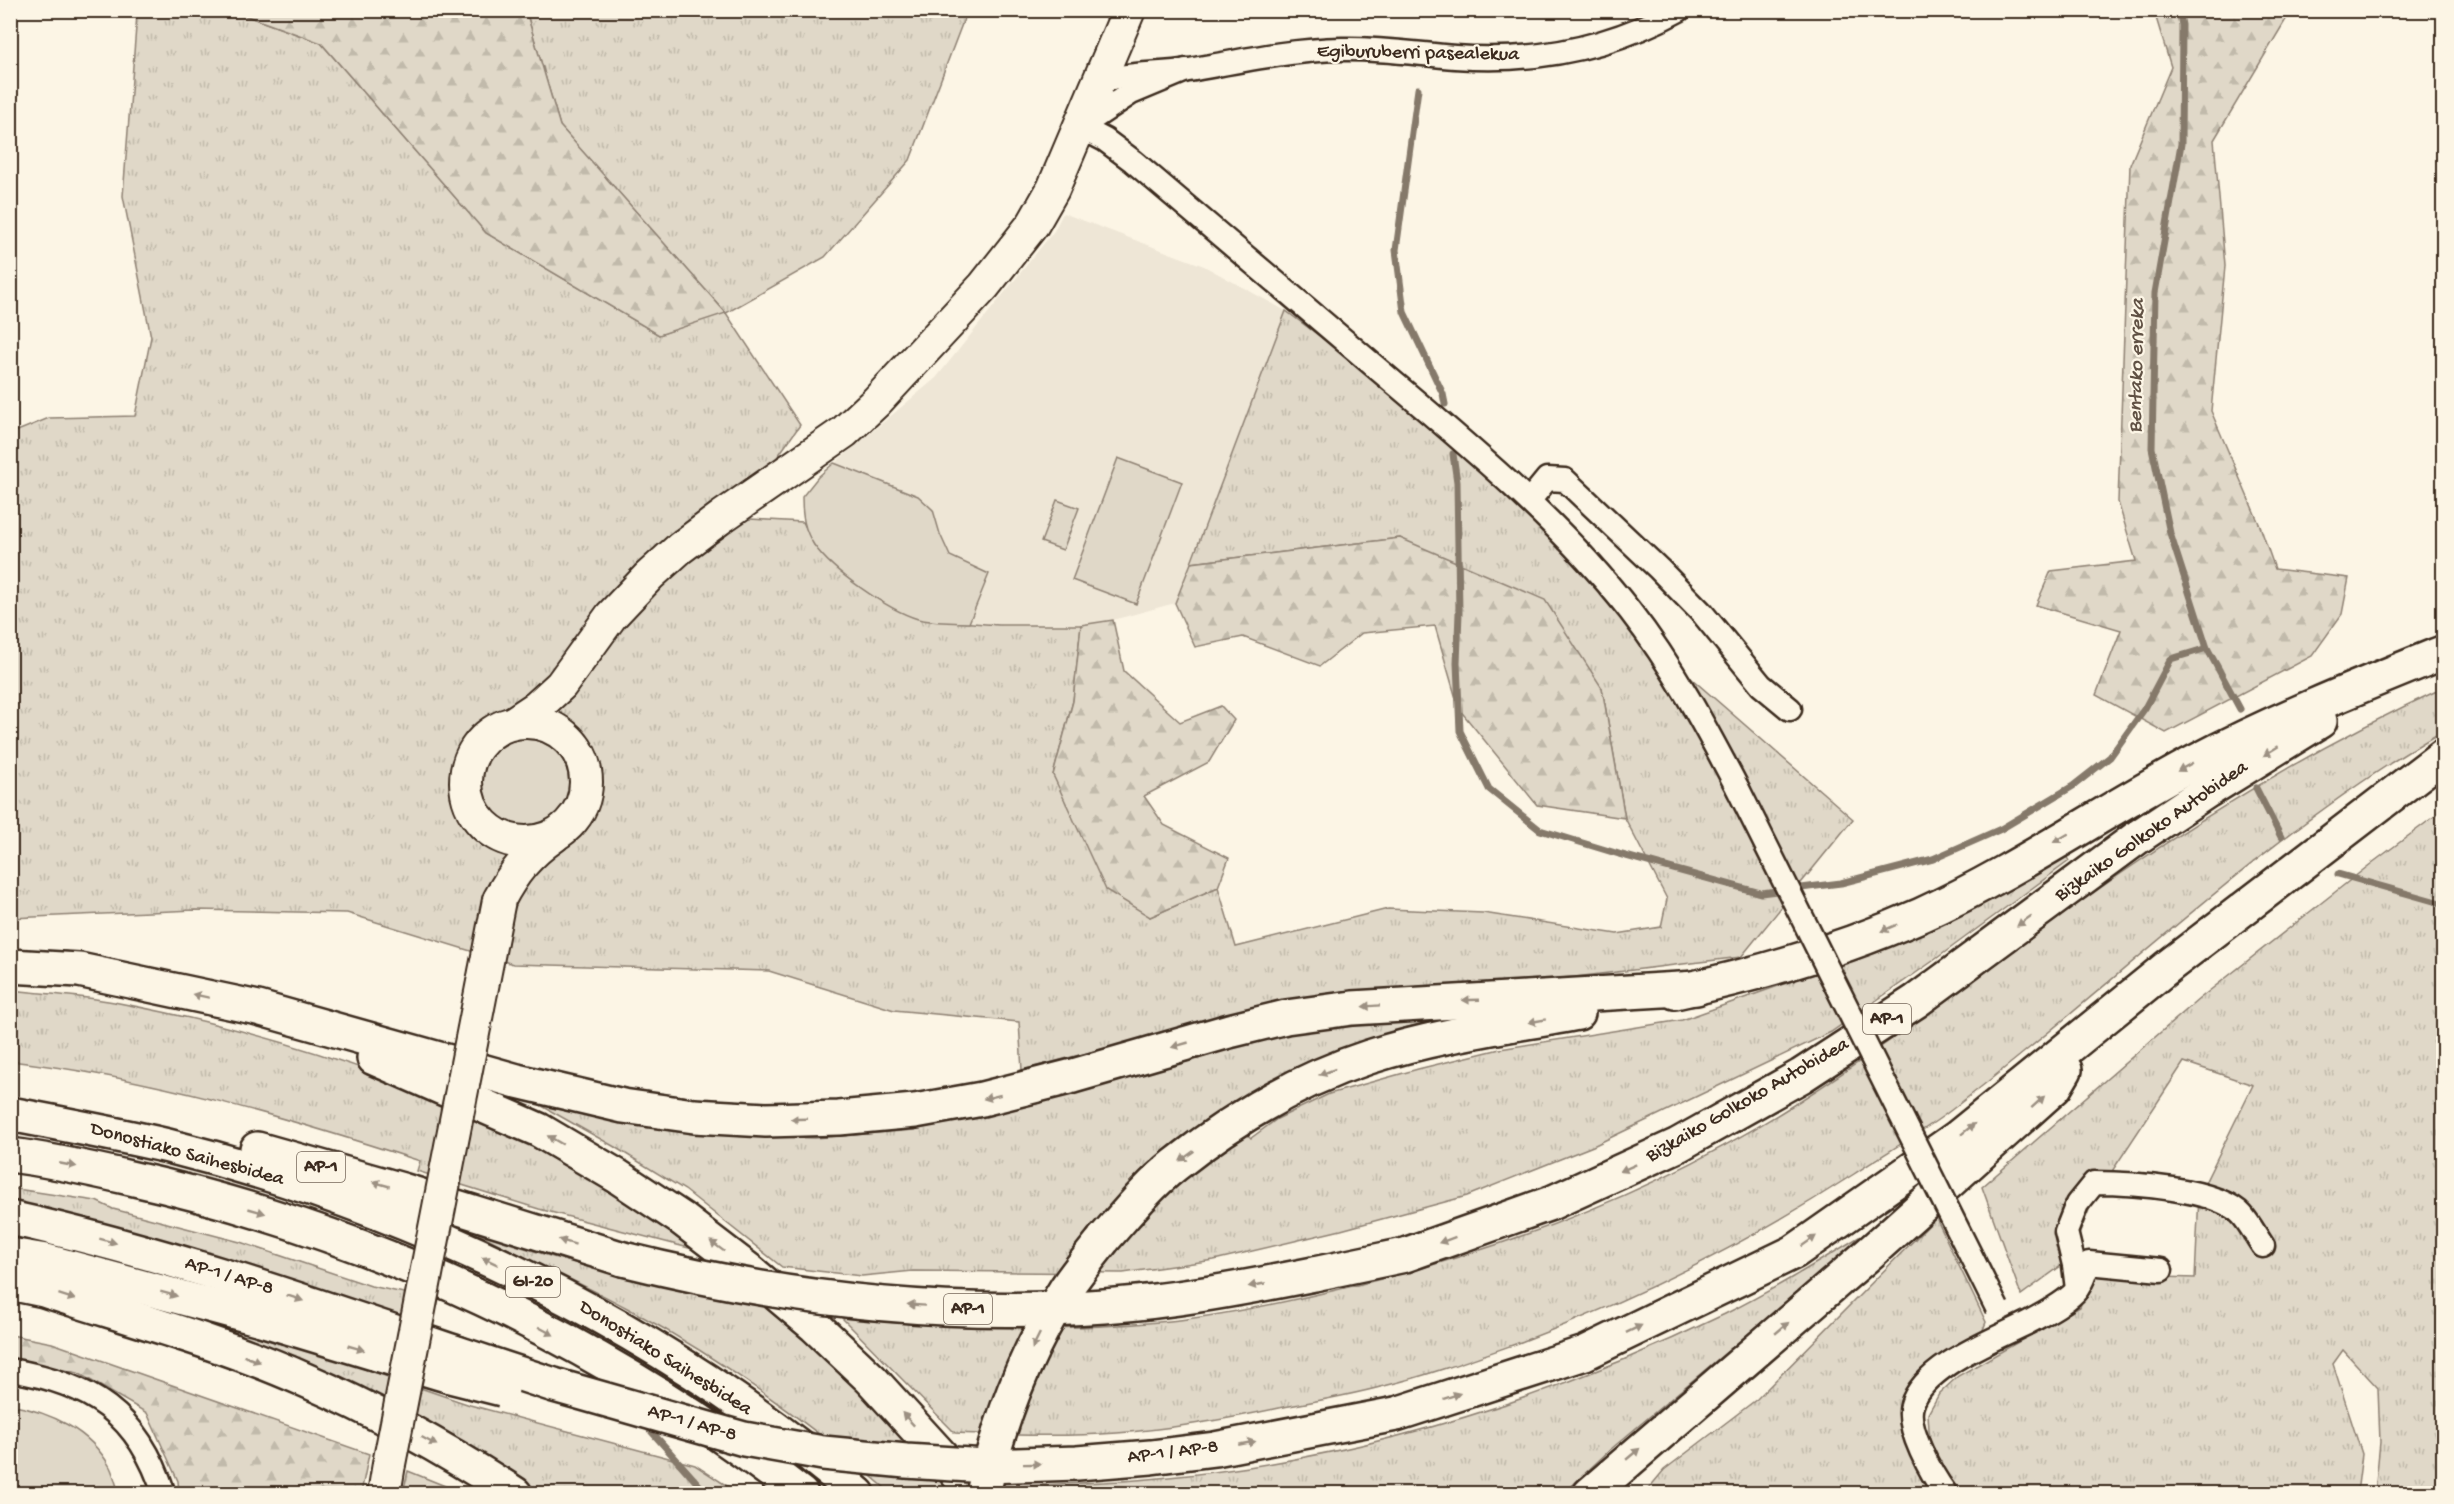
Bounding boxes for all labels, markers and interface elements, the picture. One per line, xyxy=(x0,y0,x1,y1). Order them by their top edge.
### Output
street label: Egiburuberri pasealekua xyxy=(1317,41,1520,67)
water label: Bentako erreka xyxy=(2124,297,2152,434)
one-way arrow xyxy=(2263,746,2279,757)
street label: Bizkaiko Golkoko Autobidea xyxy=(2050,756,2254,908)
one-way arrow xyxy=(2176,762,2193,772)
one-way arrow xyxy=(2052,833,2069,843)
one-way arrow xyxy=(2017,915,2033,927)
one-way arrow xyxy=(1879,923,1897,933)
one-way arrow xyxy=(191,991,210,1000)
one-way arrow xyxy=(1461,996,1480,1005)
one-way arrow xyxy=(1361,1001,1380,1011)
road number: AP-1 xyxy=(1863,1004,1911,1034)
one-way arrow xyxy=(1527,1017,1546,1026)
street label: Bizkaiko Golkoko Autobidea xyxy=(1642,1033,1854,1169)
one-way arrow xyxy=(1171,1041,1189,1050)
one-way arrow xyxy=(1318,1068,1336,1078)
one-way arrow xyxy=(983,1092,1001,1102)
one-way arrow xyxy=(2030,1096,2045,1109)
one-way arrow xyxy=(789,1115,808,1124)
street label: Donostiako Saihesbidea xyxy=(86,1118,287,1192)
one-way arrow xyxy=(1960,1122,1976,1135)
one-way arrow xyxy=(546,1135,563,1145)
one-way arrow xyxy=(1180,1150,1196,1162)
road number: AP-1 xyxy=(297,1152,345,1182)
one-way arrow xyxy=(59,1161,78,1170)
one-way arrow xyxy=(1619,1163,1637,1173)
one-way arrow xyxy=(371,1179,389,1188)
one-way arrow xyxy=(249,1207,267,1216)
one-way arrow xyxy=(1800,1235,1816,1247)
one-way arrow xyxy=(1438,1236,1456,1246)
one-way arrow xyxy=(99,1237,117,1247)
one-way arrow xyxy=(558,1237,576,1246)
one-way arrow xyxy=(710,1241,725,1253)
street label: AP-1 / AP-8 xyxy=(182,1253,276,1301)
one-way arrow xyxy=(482,1256,499,1265)
road number: GI-20 xyxy=(506,1267,560,1297)
one-way arrow xyxy=(1247,1281,1266,1290)
one-way arrow xyxy=(160,1290,178,1299)
one-way arrow xyxy=(58,1293,76,1303)
one-way arrow xyxy=(286,1293,304,1303)
road number: AP-1 xyxy=(944,1294,992,1324)
street label: Donostiako Saihesbidea xyxy=(573,1295,756,1422)
one-way arrow xyxy=(907,1300,926,1310)
one-way arrow xyxy=(1774,1322,1789,1335)
one-way arrow xyxy=(1626,1324,1643,1333)
one-way arrow xyxy=(538,1326,555,1336)
one-way arrow xyxy=(1032,1332,1041,1349)
one-way arrow xyxy=(348,1344,366,1353)
one-way arrow xyxy=(243,1354,261,1364)
one-way arrow xyxy=(1443,1391,1461,1400)
street label: AP-1 / AP-8 xyxy=(645,1400,739,1448)
one-way arrow xyxy=(902,1412,916,1426)
street label: AP-1 / AP-8 xyxy=(1126,1436,1220,1470)
one-way arrow xyxy=(420,1437,437,1446)
one-way arrow xyxy=(1237,1438,1256,1447)
one-way arrow xyxy=(1625,1448,1641,1461)
one-way arrow xyxy=(1023,1460,1042,1469)

